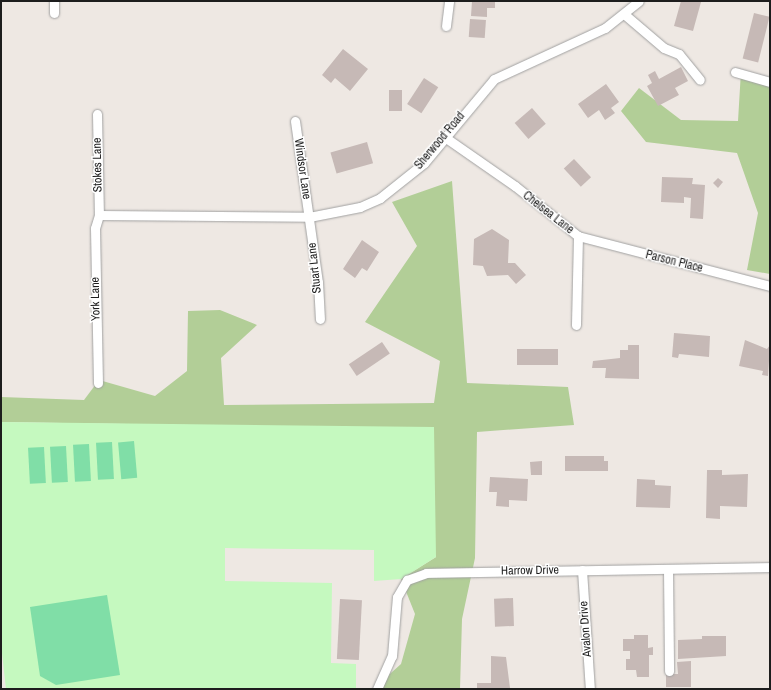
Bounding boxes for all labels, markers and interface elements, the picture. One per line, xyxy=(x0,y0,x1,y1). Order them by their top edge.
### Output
street label: Sherwood Road xyxy=(412,109,468,173)
street label: Stokes Lane xyxy=(90,138,106,192)
street label: Windsor Lane xyxy=(291,138,313,200)
street label: Chelsea Lane xyxy=(520,189,576,237)
street label: Stuart Lane xyxy=(305,242,325,294)
street label: Parson Place xyxy=(644,248,704,276)
street label: York Lane xyxy=(88,277,104,321)
street label: Harrow Drive xyxy=(501,563,559,579)
street label: Avalon Drive xyxy=(577,600,595,658)

